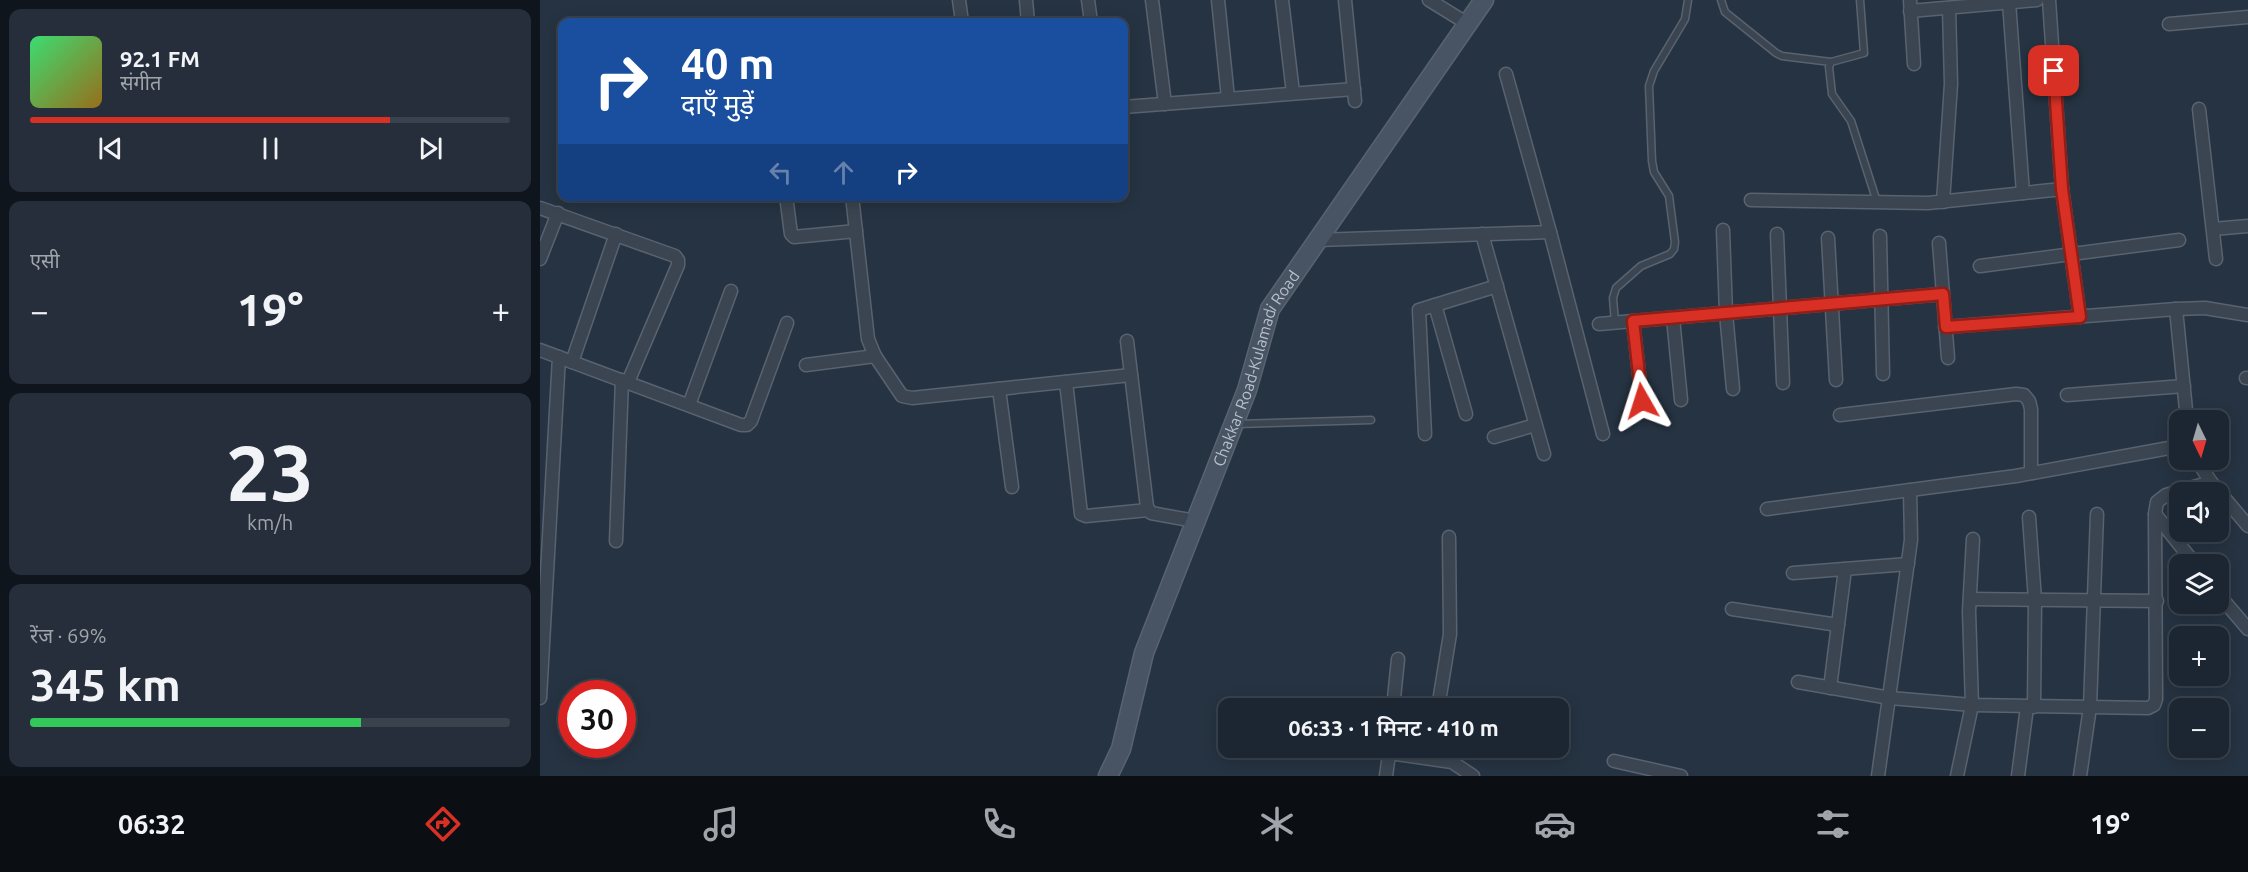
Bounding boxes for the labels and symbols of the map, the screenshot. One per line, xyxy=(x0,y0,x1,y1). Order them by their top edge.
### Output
pin xyxy=(2028,45,2079,96)
street label: Chakkar Road-Kulamadi Road xyxy=(1209,267,1303,469)
position arrow xyxy=(1610,369,1674,433)
north arrow xyxy=(2169,410,2229,470)
speed limit sign: 30 xyxy=(558,680,636,758)

